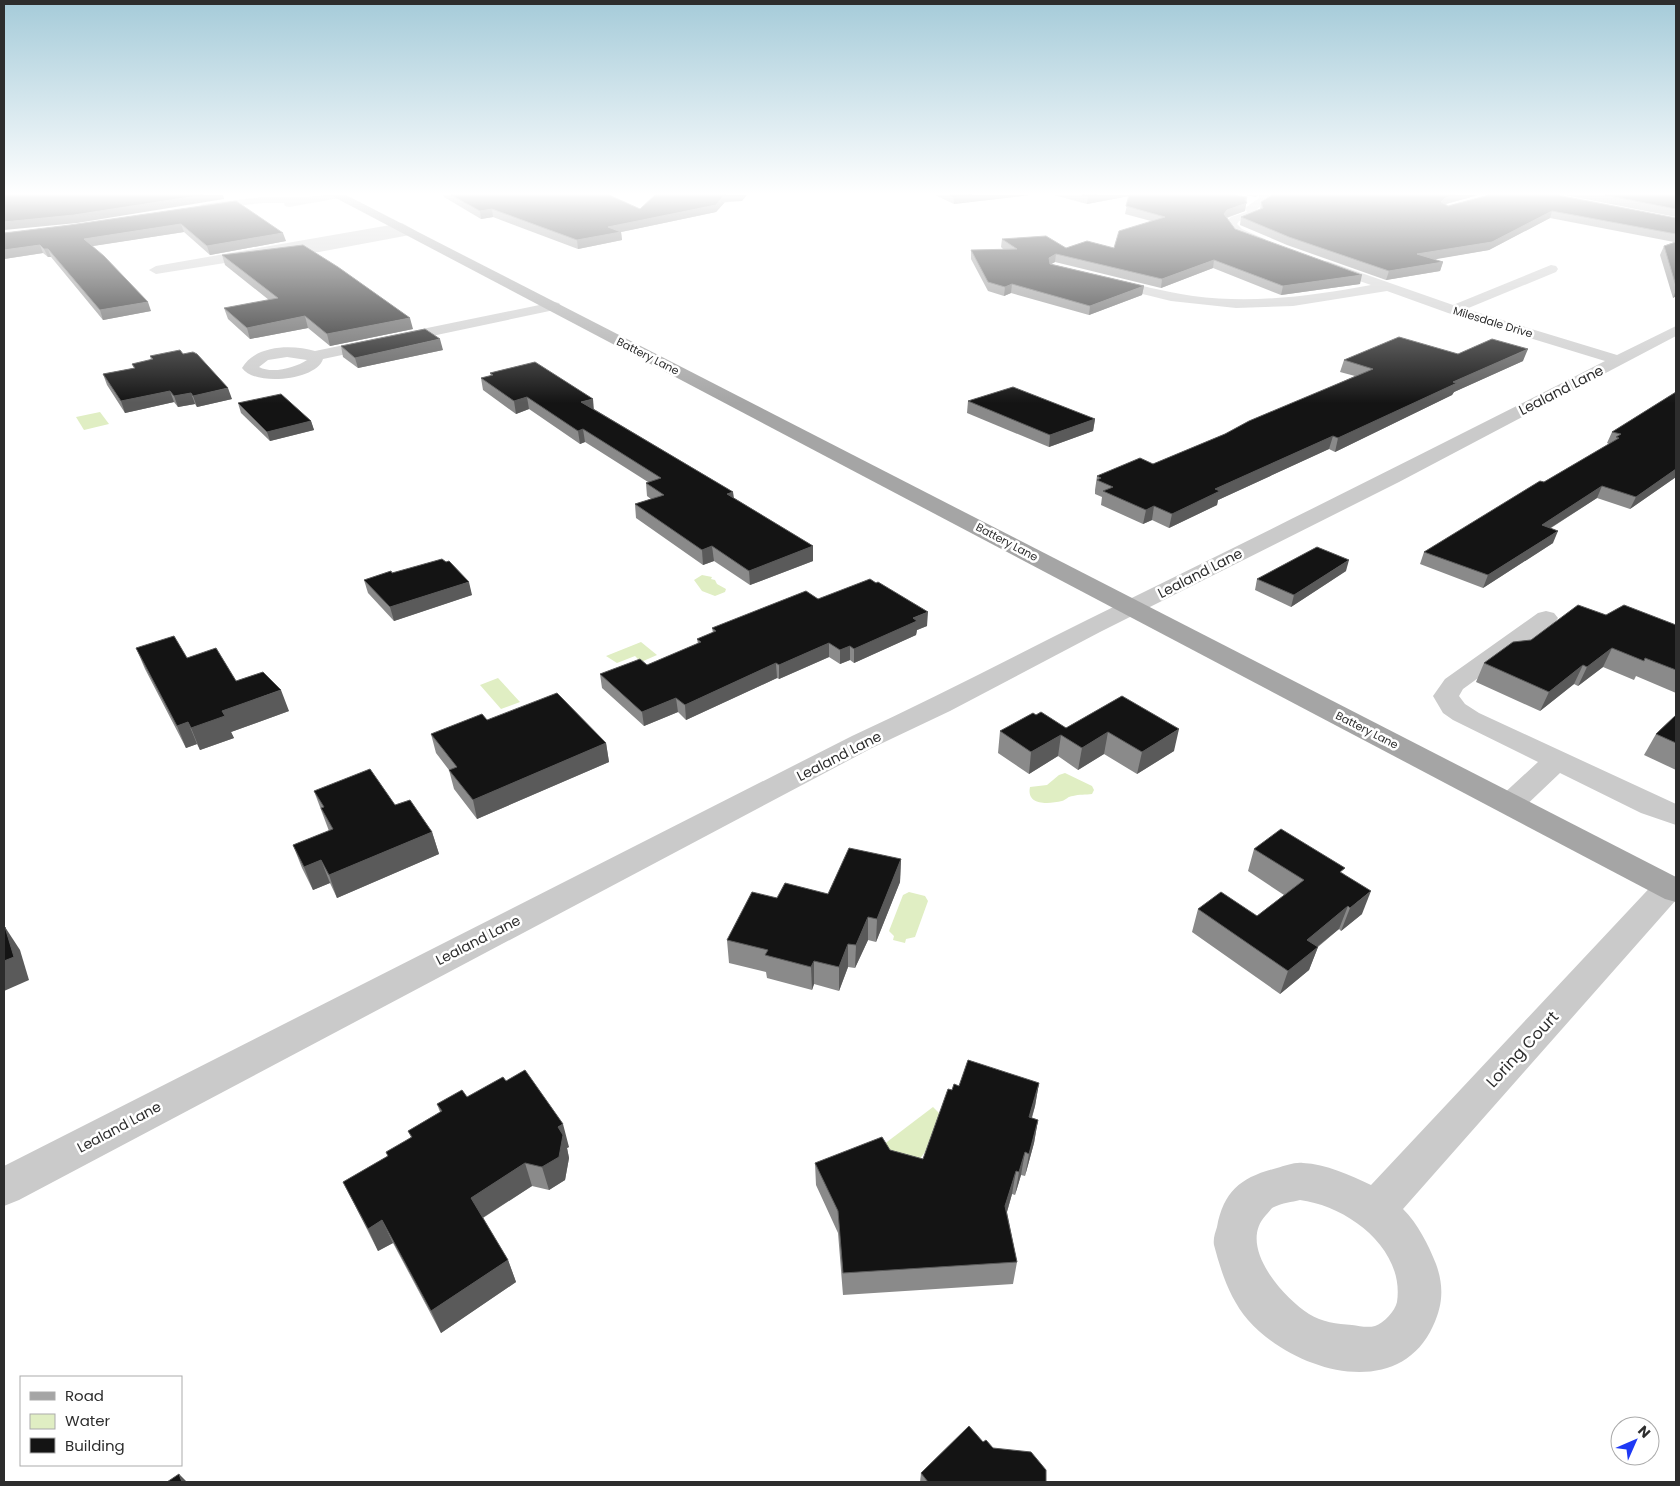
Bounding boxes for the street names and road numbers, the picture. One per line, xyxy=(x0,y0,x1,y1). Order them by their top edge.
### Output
street label: Milesdale Drive xyxy=(1451,302,1535,342)
street label: Battery Lane xyxy=(614,333,682,379)
street label: Lealand Lane xyxy=(1515,360,1607,420)
street label: Battery Lane xyxy=(973,519,1041,565)
street label: Lealand Lane xyxy=(1154,543,1246,603)
street label: Battery Lane xyxy=(1333,707,1401,753)
street label: Lealand Lane xyxy=(793,726,885,786)
street label: Lealand Lane xyxy=(432,910,524,970)
street label: Loring Court xyxy=(1481,1006,1564,1093)
street label: Lealand Lane xyxy=(74,1096,165,1158)

